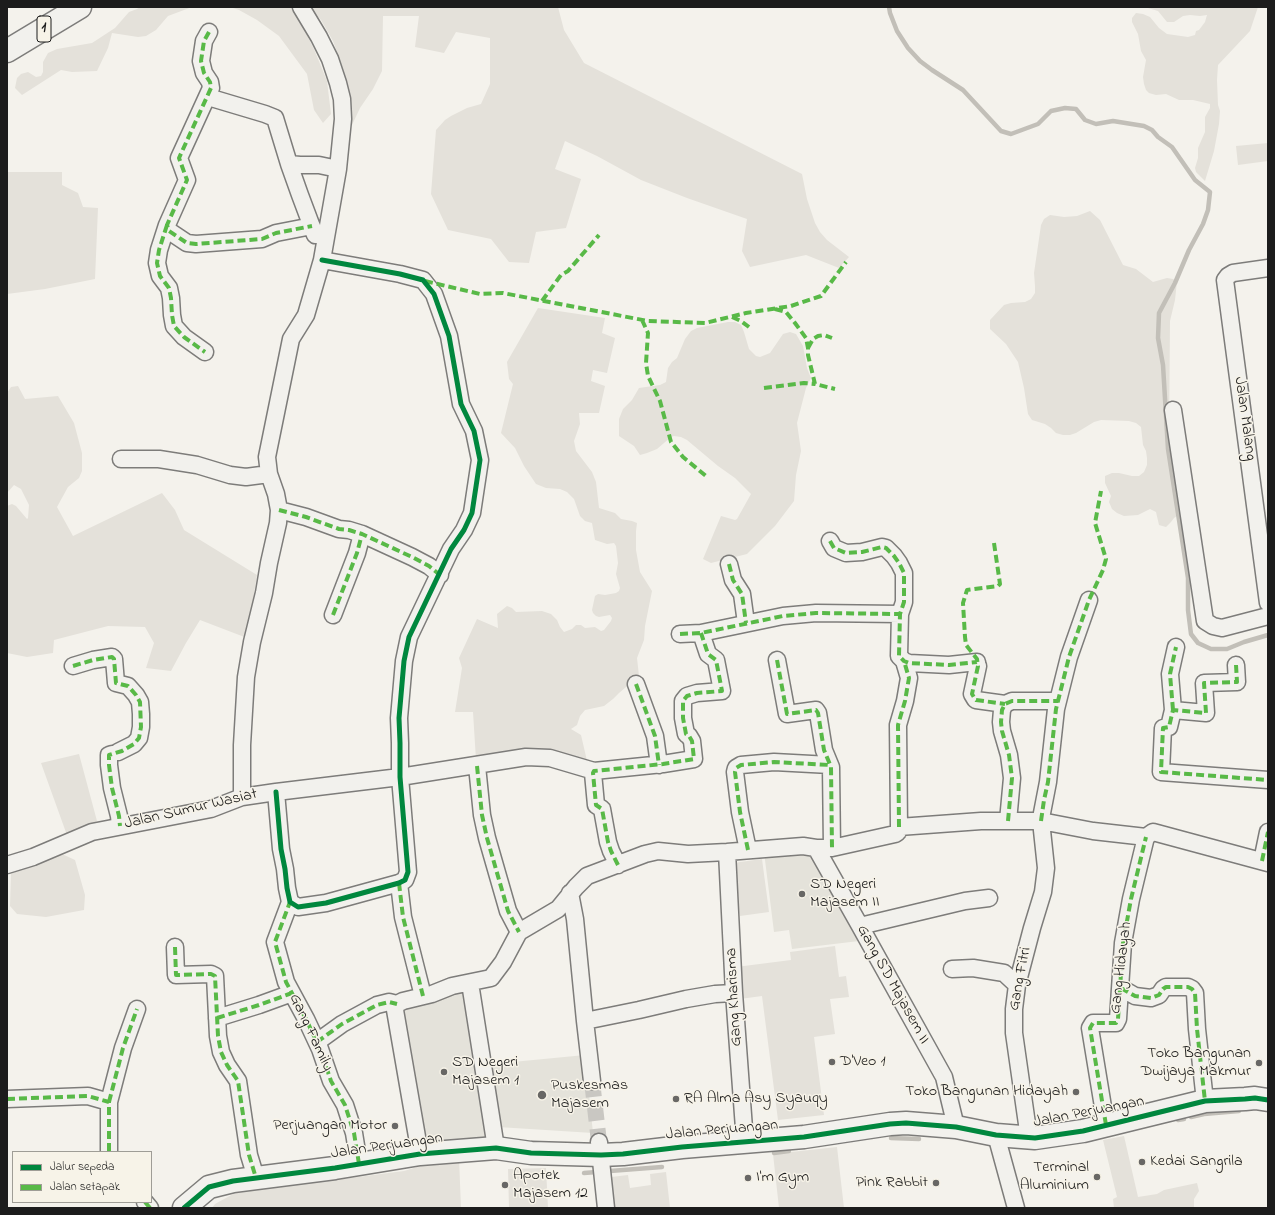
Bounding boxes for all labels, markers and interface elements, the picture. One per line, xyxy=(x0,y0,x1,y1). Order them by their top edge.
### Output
road number: 1 xyxy=(37,16,51,42)
street label: Jalan Malang xyxy=(1229,376,1259,462)
street label: Jalan Sumur Wasiat xyxy=(123,785,259,835)
place label: SD Negeri Majasem II xyxy=(810,875,879,913)
marker: SD Negeri Majasem II xyxy=(797,889,807,899)
street label: Gang Hidayah xyxy=(1107,921,1137,1015)
street label: Gang SD Majasem II xyxy=(851,922,933,1048)
street label: Gang Fitri xyxy=(1005,946,1037,1012)
street label: Gang Kharisma xyxy=(723,947,747,1047)
street label: Gang Family xyxy=(284,991,336,1075)
place label: Toko Bangunan Dwijaya Makmur xyxy=(1141,1044,1251,1082)
place label: D'Veo 1 xyxy=(840,1052,886,1072)
place label: SD Negeri Majasem 1 xyxy=(452,1053,519,1091)
marker: D'Veo 1 xyxy=(827,1057,837,1067)
marker: Toko Bangunan Dwijaya Makmur xyxy=(1254,1058,1264,1068)
marker: SD Negeri Majasem 1 xyxy=(439,1067,449,1077)
place label: Puskesmas Majasem xyxy=(551,1076,628,1114)
place label: Toko Bangunan Hidayah xyxy=(905,1082,1068,1102)
marker: Toko Bangunan Hidayah xyxy=(1071,1087,1081,1097)
marker: Puskesmas Majasem xyxy=(536,1089,548,1101)
place label: RA Alma Asy Syauqy xyxy=(684,1089,828,1109)
street label: Jalan Perjuangan xyxy=(1032,1093,1146,1133)
marker: RA Alma Asy Syauqy xyxy=(671,1094,681,1104)
place label: Perjuangan Motor xyxy=(273,1116,387,1136)
street label: Jalan Perjuangan xyxy=(665,1117,779,1145)
marker: Perjuangan Motor xyxy=(390,1121,400,1131)
street label: Jalan Perjuangan xyxy=(330,1130,444,1164)
legend xyxy=(12,1151,152,1203)
place label: Kedai Sangrila xyxy=(1150,1152,1243,1172)
marker: Kedai Sangrila xyxy=(1137,1157,1147,1167)
text: Jalur sepeda xyxy=(50,1158,115,1176)
place label: Terminal Aluminium xyxy=(1020,1158,1089,1196)
place label: Apotek Majasem 12 xyxy=(513,1166,588,1204)
place label: I'm Gym xyxy=(756,1168,809,1188)
marker: Terminal Aluminium xyxy=(1092,1172,1102,1182)
marker: I'm Gym xyxy=(743,1173,753,1183)
place label: Pink Rabbit xyxy=(856,1173,928,1193)
text: Jalan setapak xyxy=(50,1178,120,1196)
marker: Pink Rabbit xyxy=(931,1178,941,1188)
marker: Apotek Majasem 12 xyxy=(500,1180,510,1190)

